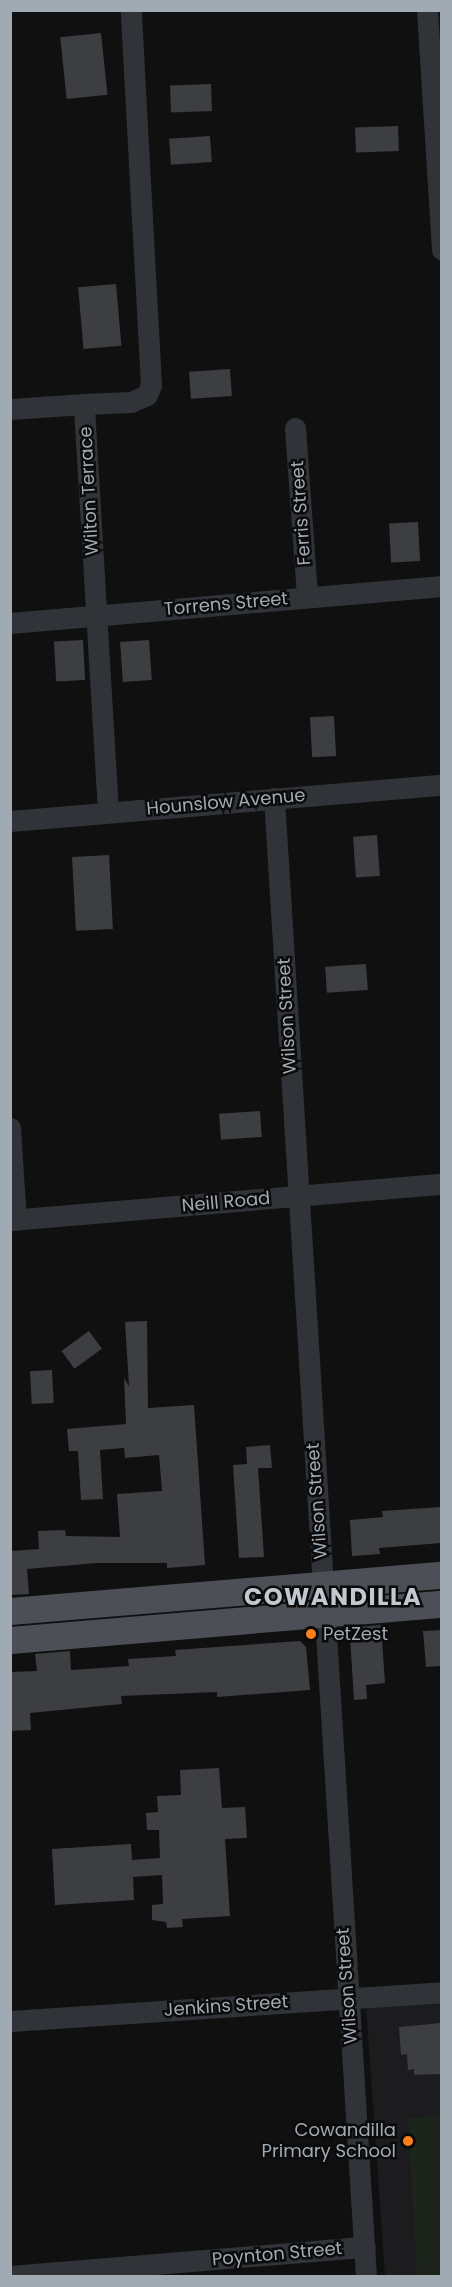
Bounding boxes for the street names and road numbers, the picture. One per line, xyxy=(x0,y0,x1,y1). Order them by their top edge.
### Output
street label: Wilton Terrace xyxy=(75,426,103,556)
street label: Ferris Street xyxy=(287,460,315,566)
street label: Torrens Street xyxy=(163,588,289,620)
street label: Hounslow Avenue xyxy=(146,784,306,820)
street label: Wilson Street xyxy=(273,957,301,1075)
street label: Neill Road xyxy=(181,1187,271,1217)
street label: Wilson Street xyxy=(302,1442,332,1560)
street label: Wilson Street xyxy=(332,1927,362,2045)
street label: Jenkins Street xyxy=(163,1991,289,2021)
street label: Poynton Street xyxy=(211,2238,343,2270)

